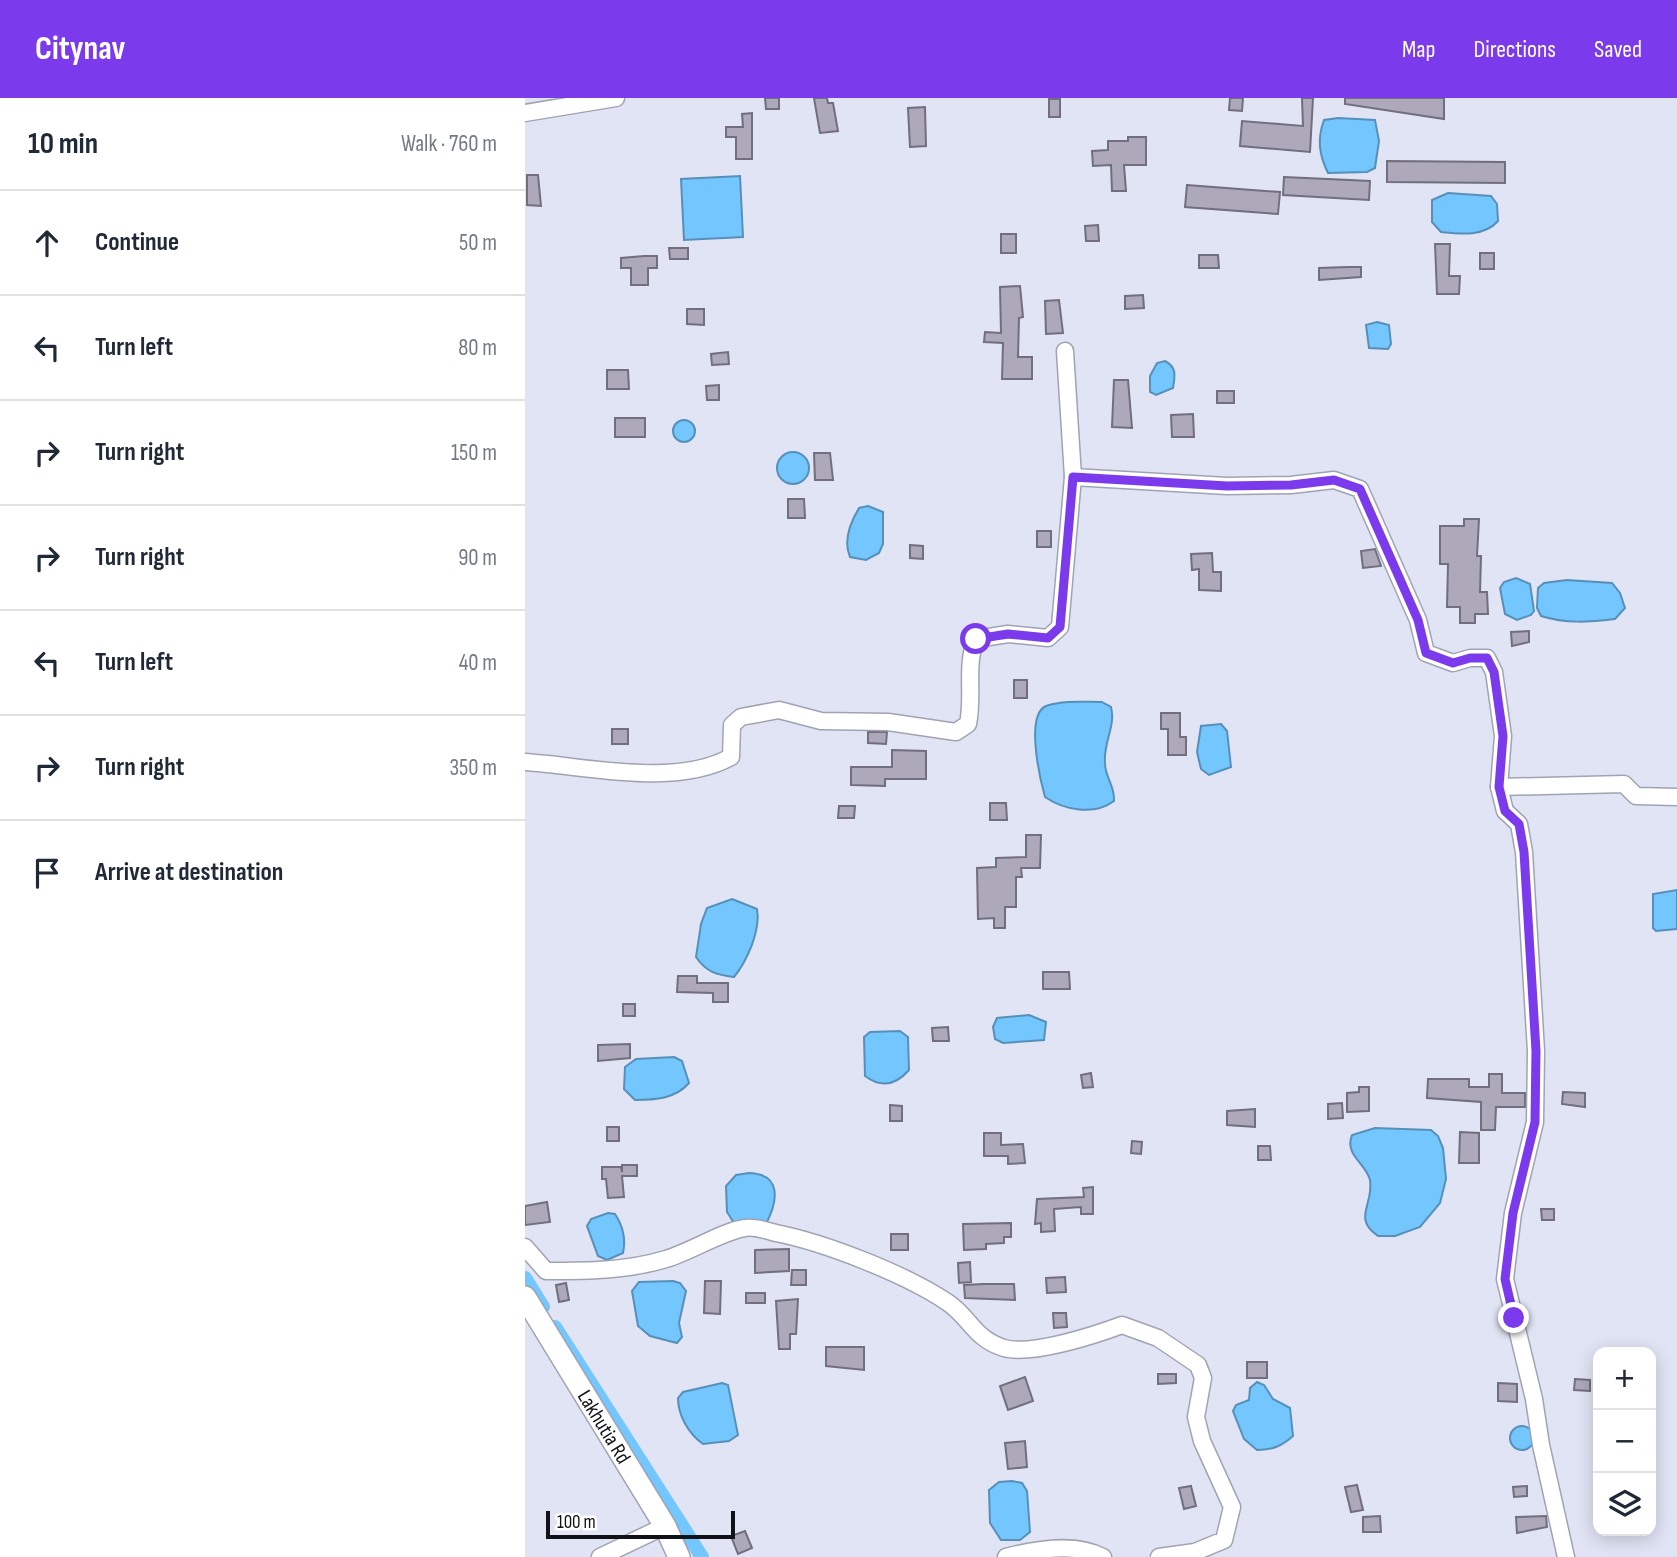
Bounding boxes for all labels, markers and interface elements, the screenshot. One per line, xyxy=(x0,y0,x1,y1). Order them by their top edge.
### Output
text: Citynav xyxy=(35,29,125,69)
text: Map xyxy=(1402,35,1435,64)
text: Directions xyxy=(1473,35,1556,64)
text: Saved xyxy=(1594,35,1642,64)
text: 10 min xyxy=(28,126,98,162)
text: Walk · 760 m xyxy=(401,130,497,158)
icon: ahead xyxy=(28,224,66,262)
text: Continue xyxy=(95,227,179,258)
text: 50 m xyxy=(459,229,497,257)
icon: left xyxy=(28,329,66,367)
text: Turn left xyxy=(95,332,173,363)
text: 80 m xyxy=(458,334,497,362)
icon: right xyxy=(28,434,66,472)
text: Turn right xyxy=(95,437,184,468)
text: 150 m xyxy=(451,439,497,467)
icon: right xyxy=(28,539,66,577)
text: Turn right xyxy=(95,542,184,573)
text: 90 m xyxy=(458,544,497,572)
route start xyxy=(960,623,991,654)
icon: left xyxy=(28,644,66,682)
text: Turn left xyxy=(95,647,173,678)
text: 40 m xyxy=(459,649,497,677)
icon: right xyxy=(28,749,66,787)
text: Turn right xyxy=(95,752,184,783)
text: 350 m xyxy=(449,754,497,782)
icon: arrive xyxy=(28,854,66,892)
text: Arrive at destination xyxy=(95,857,283,888)
route end xyxy=(1498,1302,1529,1333)
map controls xyxy=(1593,1347,1656,1536)
button: + xyxy=(1593,1347,1656,1410)
street label: Lakhutia Rd xyxy=(572,1385,636,1468)
button: − xyxy=(1593,1410,1656,1473)
button: layers xyxy=(1593,1473,1656,1536)
scale bar xyxy=(546,1508,735,1540)
text: 100 m xyxy=(557,1511,596,1534)

